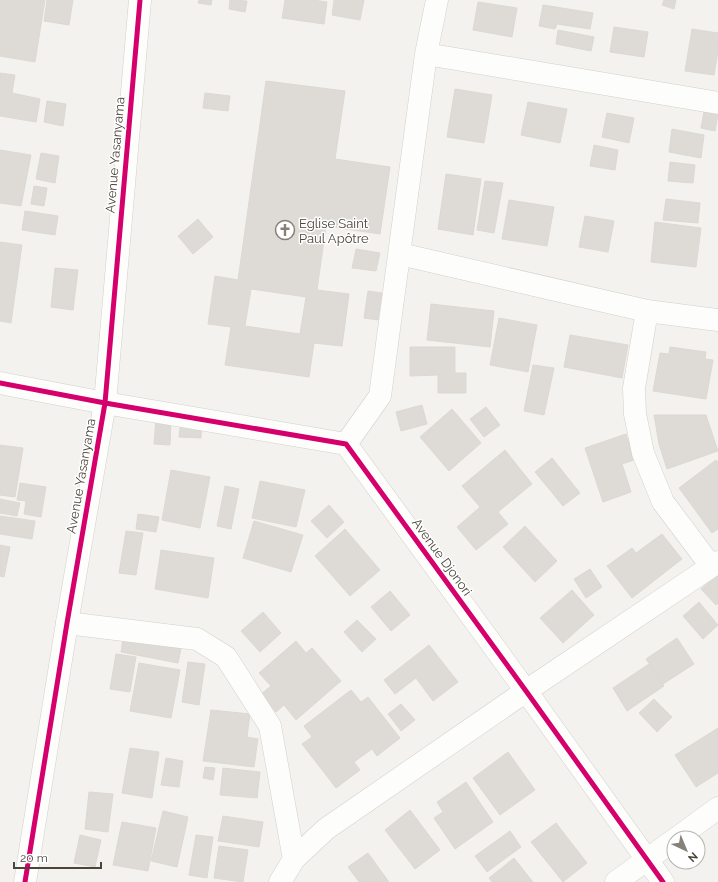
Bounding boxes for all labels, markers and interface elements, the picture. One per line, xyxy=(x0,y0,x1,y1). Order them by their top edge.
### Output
street label: Avenue Yasanyama xyxy=(102,96,128,214)
place label: Eglise Saint Paul Apôtre xyxy=(299,216,369,246)
church icon: Eglise Saint Paul Apôtre xyxy=(274,219,296,241)
street label: Avenue Yasanyama xyxy=(63,417,99,535)
street label: Avenue Djonori xyxy=(409,516,475,598)
north arrow xyxy=(666,830,706,870)
scale bar xyxy=(14,844,101,870)
text: N xyxy=(685,849,700,864)
text: 20 m xyxy=(20,851,48,865)

